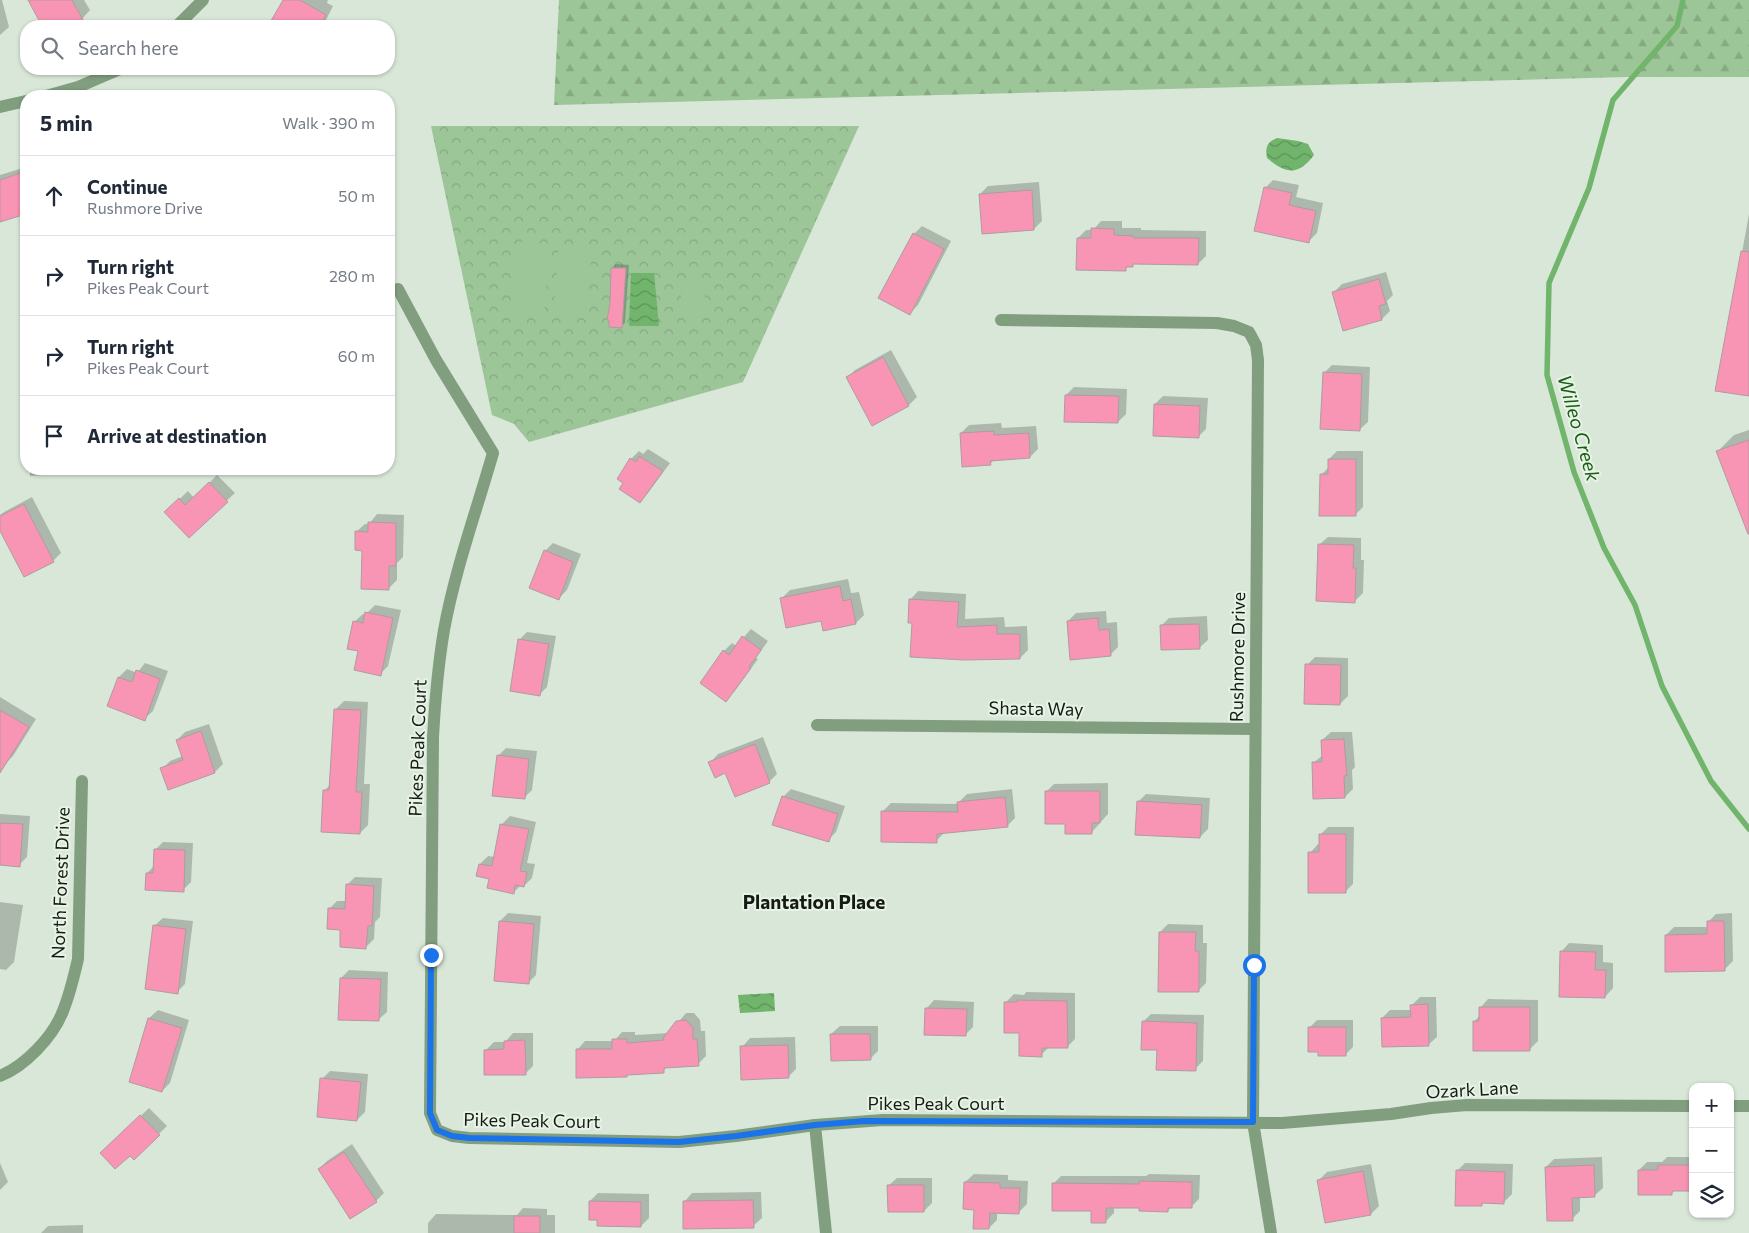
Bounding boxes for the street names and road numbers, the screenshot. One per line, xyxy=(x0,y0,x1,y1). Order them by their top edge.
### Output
street label: Rushmore Drive xyxy=(1225,592,1249,722)
street label: Pikes Peak Court xyxy=(404,679,430,817)
street label: Shasta Way xyxy=(989,696,1084,720)
street label: North Forest Drive xyxy=(46,807,74,959)
street label: Ozark Lane xyxy=(1425,1076,1519,1102)
street label: Pikes Peak Court xyxy=(867,1092,1005,1114)
street label: Pikes Peak Court xyxy=(463,1108,601,1132)

